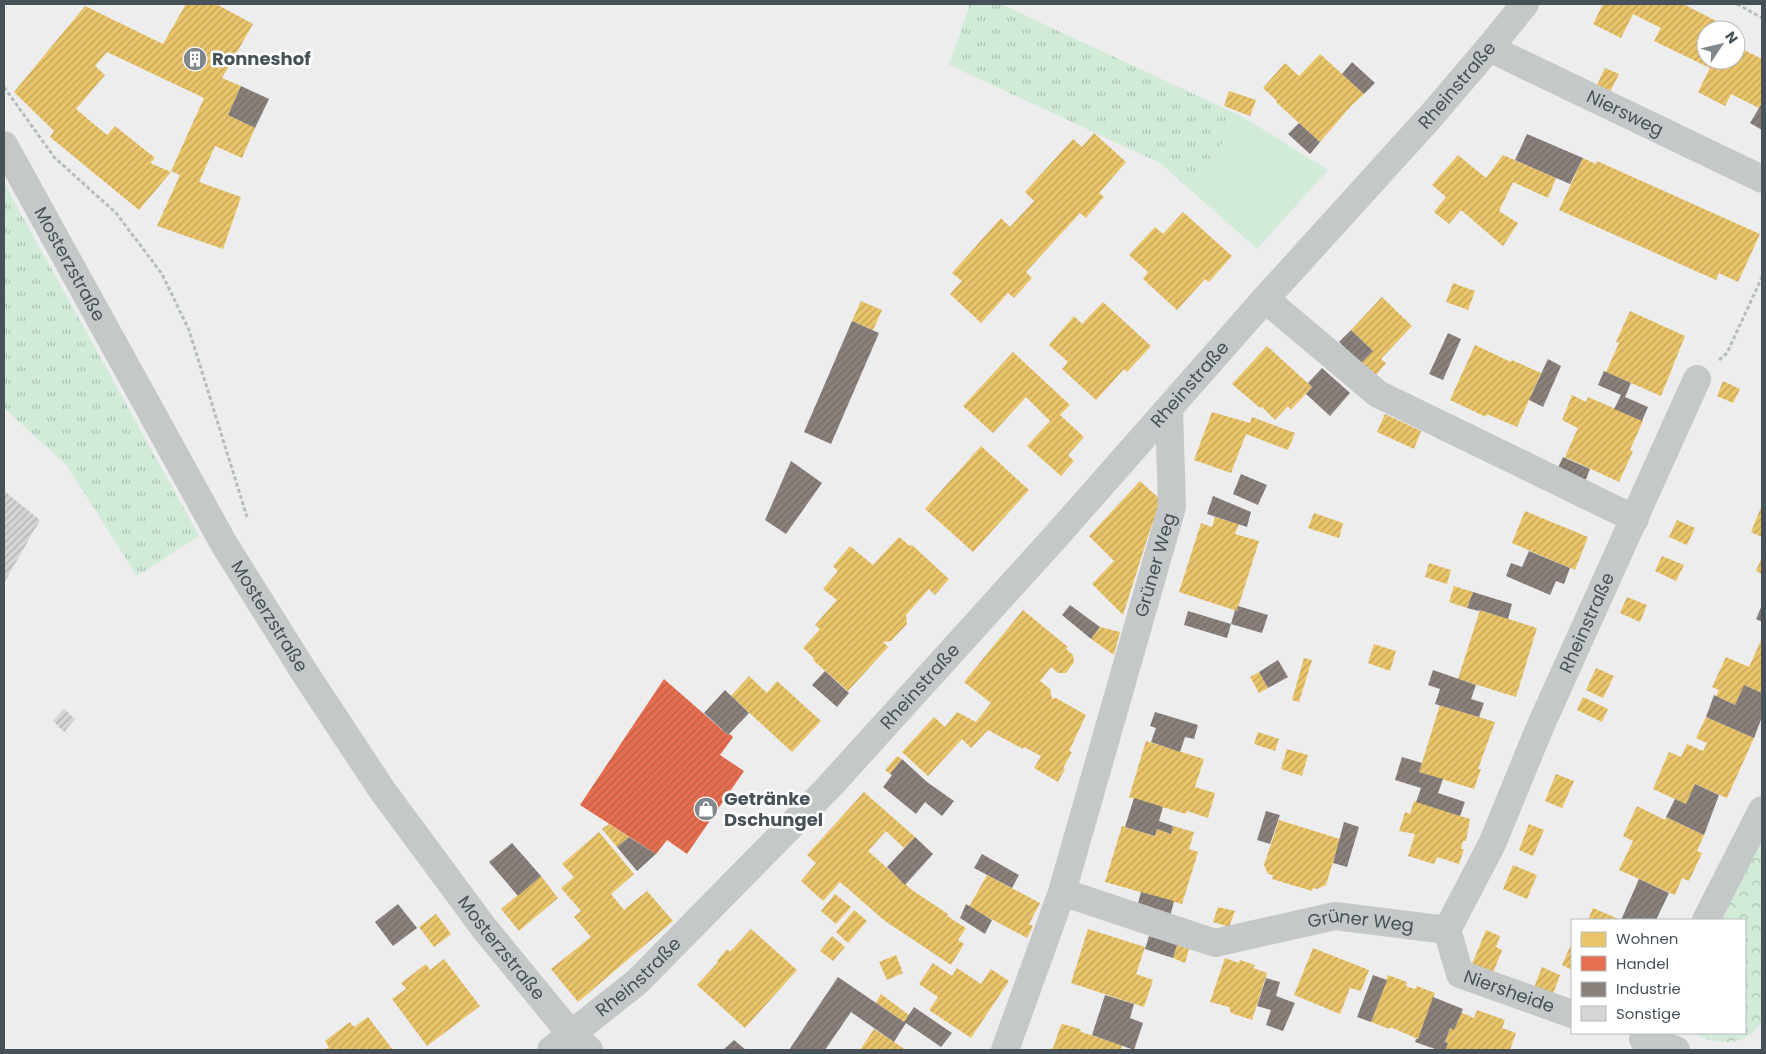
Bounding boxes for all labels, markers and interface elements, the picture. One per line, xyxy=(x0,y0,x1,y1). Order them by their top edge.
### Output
north arrow xyxy=(1696,20,1746,70)
text: N xyxy=(1720,27,1743,48)
street label: Rheinstraße xyxy=(1412,36,1501,134)
building icon: Ronneshof xyxy=(182,46,208,72)
place label: Ronneshof xyxy=(212,46,311,71)
street label: Niersweg xyxy=(1583,84,1668,142)
street label: Mosterzstraße xyxy=(28,202,112,326)
street label: Rheinstraße xyxy=(1144,335,1235,433)
street label: Grüner Weg xyxy=(1128,510,1182,620)
street label: Mosterzstraße xyxy=(225,555,314,677)
street label: Rheinstraße xyxy=(1553,568,1620,677)
street label: Rheinstraße xyxy=(874,638,965,734)
place label: Getränke Dschungel xyxy=(724,786,823,832)
shop icon: Getränke Dschungel xyxy=(693,796,719,822)
street label: Mosterzstraße xyxy=(452,890,551,1005)
street label: Grüner Weg xyxy=(1305,902,1415,938)
legend xyxy=(1571,919,1746,1034)
text: Wohnen xyxy=(1616,928,1678,949)
street label: Rheinstraße xyxy=(590,931,686,1022)
text: Handel xyxy=(1616,953,1669,974)
street label: Niersheide xyxy=(1460,963,1558,1019)
text: Industrie xyxy=(1616,978,1681,999)
text: Sonstige xyxy=(1616,1003,1680,1024)

